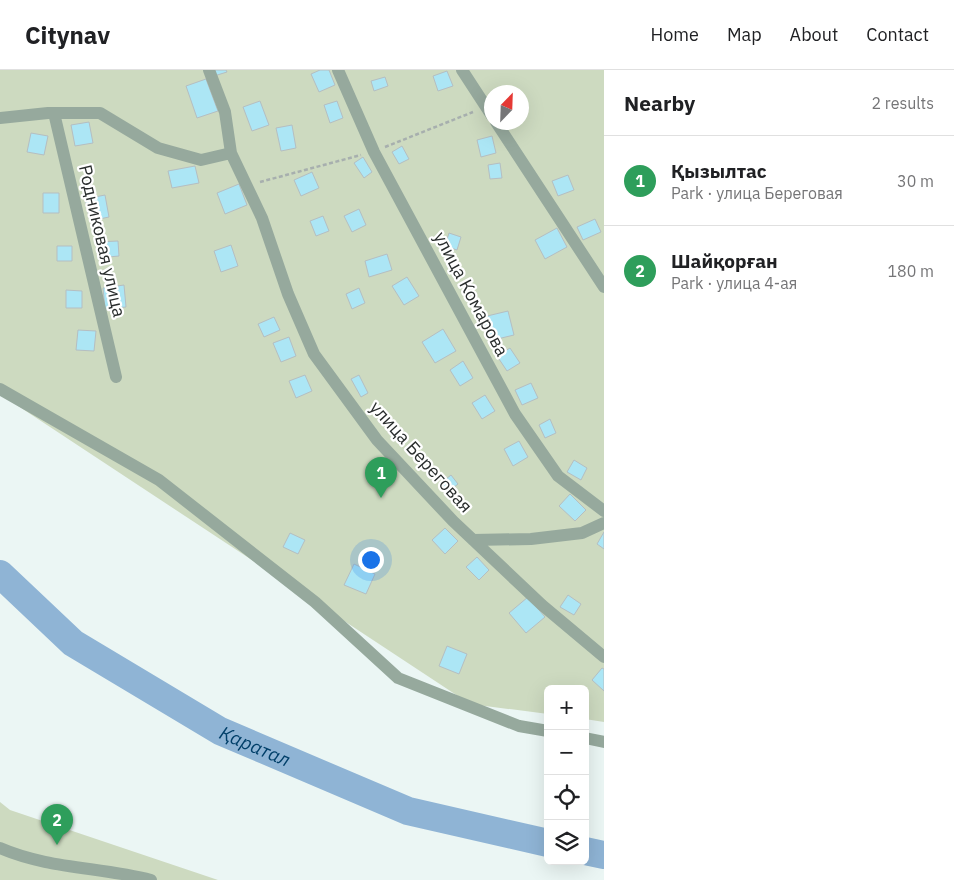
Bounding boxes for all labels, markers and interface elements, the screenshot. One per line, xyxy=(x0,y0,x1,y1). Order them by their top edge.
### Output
text: Citynav xyxy=(25,19,110,51)
text: Home xyxy=(651,23,699,46)
text: Map xyxy=(727,23,762,46)
text: About xyxy=(790,23,838,46)
text: Contact xyxy=(866,23,929,46)
north arrow xyxy=(484,85,529,130)
text: Nearby xyxy=(624,89,695,117)
text: 2 results xyxy=(871,93,934,113)
text: Қызылтас xyxy=(671,159,767,183)
street label: Родниковая улица xyxy=(74,163,131,320)
text: 1 xyxy=(635,171,645,191)
text: 30 m xyxy=(897,171,934,191)
text: Park · улица Береговая xyxy=(671,183,843,203)
street label: улица Комарова xyxy=(429,227,514,360)
text: Шайқорған xyxy=(671,249,778,273)
text: 2 xyxy=(635,261,645,281)
text: 180 m xyxy=(887,261,934,281)
text: Park · улица 4-ая xyxy=(671,273,797,293)
street label: улица Береговая xyxy=(365,396,478,517)
pin: 1 xyxy=(365,457,397,498)
your location xyxy=(358,547,384,573)
map controls xyxy=(544,685,589,865)
button: + xyxy=(544,685,589,730)
water label: Қаратал xyxy=(216,720,294,772)
button: − xyxy=(544,730,589,775)
button: locate xyxy=(544,775,589,820)
pin: 2 xyxy=(41,804,73,845)
button: layers xyxy=(544,820,589,865)

